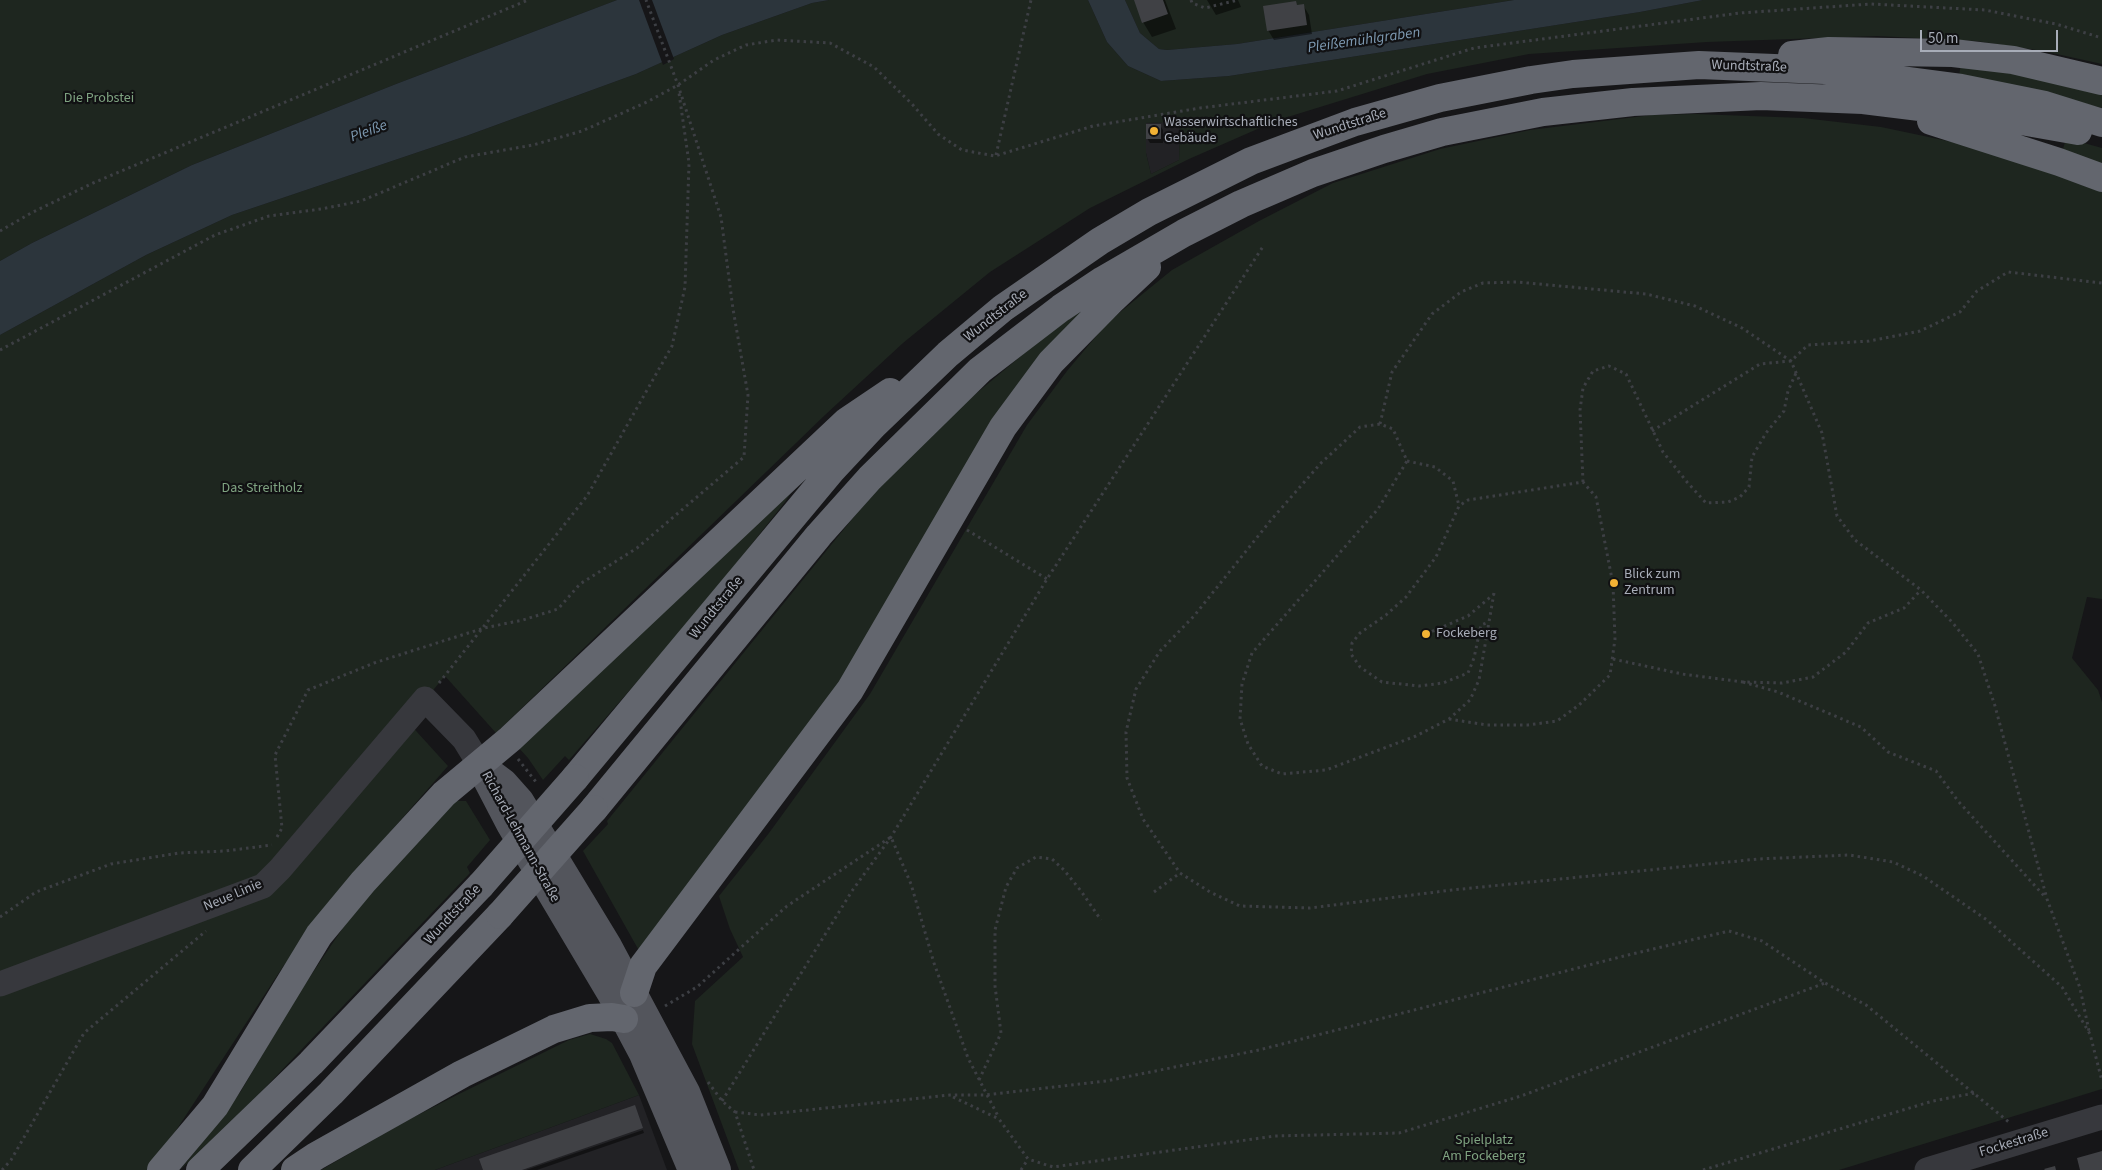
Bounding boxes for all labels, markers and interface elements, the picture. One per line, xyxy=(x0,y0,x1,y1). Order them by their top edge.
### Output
scale bar xyxy=(1922,20,2060,52)
water label: Pleißemühlgraben xyxy=(1306,24,1422,58)
text: 50 m xyxy=(1928,28,1958,49)
street label: Wundtstraße xyxy=(1711,57,1787,77)
park label: Die Probstei xyxy=(64,91,134,107)
street label: Wundtstraße xyxy=(1311,105,1389,145)
place label: Wasserwirtschaftliches Gebäude xyxy=(1164,115,1298,148)
water label: Pleiße xyxy=(348,117,390,147)
marker: Wasserwirtschaftliches Gebäude xyxy=(1148,125,1160,137)
street label: Wundtstraße xyxy=(961,286,1031,346)
park label: Das Streitholz xyxy=(222,481,302,497)
place label: Blick zum Zentrum xyxy=(1624,567,1680,600)
street label: Wundtstraße xyxy=(687,573,747,643)
marker: Blick zum Zentrum xyxy=(1608,577,1620,589)
place label: Fockeberg xyxy=(1436,626,1497,642)
marker: Fockeberg xyxy=(1420,628,1432,640)
street label: Richard-Lehmann-Straße xyxy=(477,769,563,905)
street label: Neue Linie xyxy=(201,876,265,916)
street label: Wundtstraße xyxy=(421,882,485,948)
street label: Fockestraße xyxy=(1977,1125,2051,1161)
park label: Spielplatz Am Fockeberg xyxy=(1443,1133,1525,1166)

